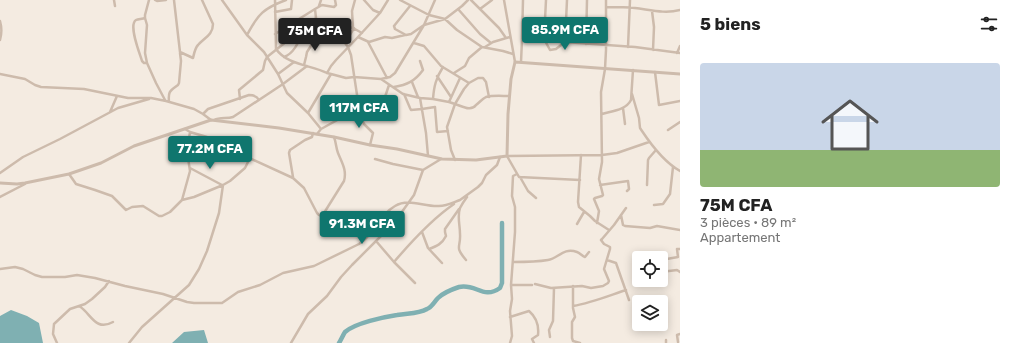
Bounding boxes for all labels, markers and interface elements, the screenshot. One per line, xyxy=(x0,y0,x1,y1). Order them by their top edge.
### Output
icon: filters xyxy=(978,13,1000,35)
text: 5 biens xyxy=(700,14,761,34)
pin: 85.9M CFA xyxy=(519,17,611,51)
pin: 75M CFA xyxy=(278,18,352,52)
text: 85.9M CFA xyxy=(531,22,599,37)
text: 75M CFA xyxy=(287,23,343,38)
icon: home xyxy=(814,89,886,161)
pin: 117M CFA xyxy=(318,95,400,129)
text: 117M CFA xyxy=(329,100,389,115)
pin: 77.2M CFA xyxy=(164,136,256,170)
text: 77.2M CFA xyxy=(177,141,243,156)
text: 75M CFA xyxy=(700,195,772,215)
pin: 91.3M CFA xyxy=(316,211,408,245)
text: 3 pièces · 89 m² xyxy=(700,215,796,230)
text: 91.3M CFA xyxy=(329,216,395,231)
text: Appartement xyxy=(700,230,780,245)
map controls xyxy=(632,251,668,331)
button: locate xyxy=(632,251,668,287)
button: layers xyxy=(632,295,668,331)

